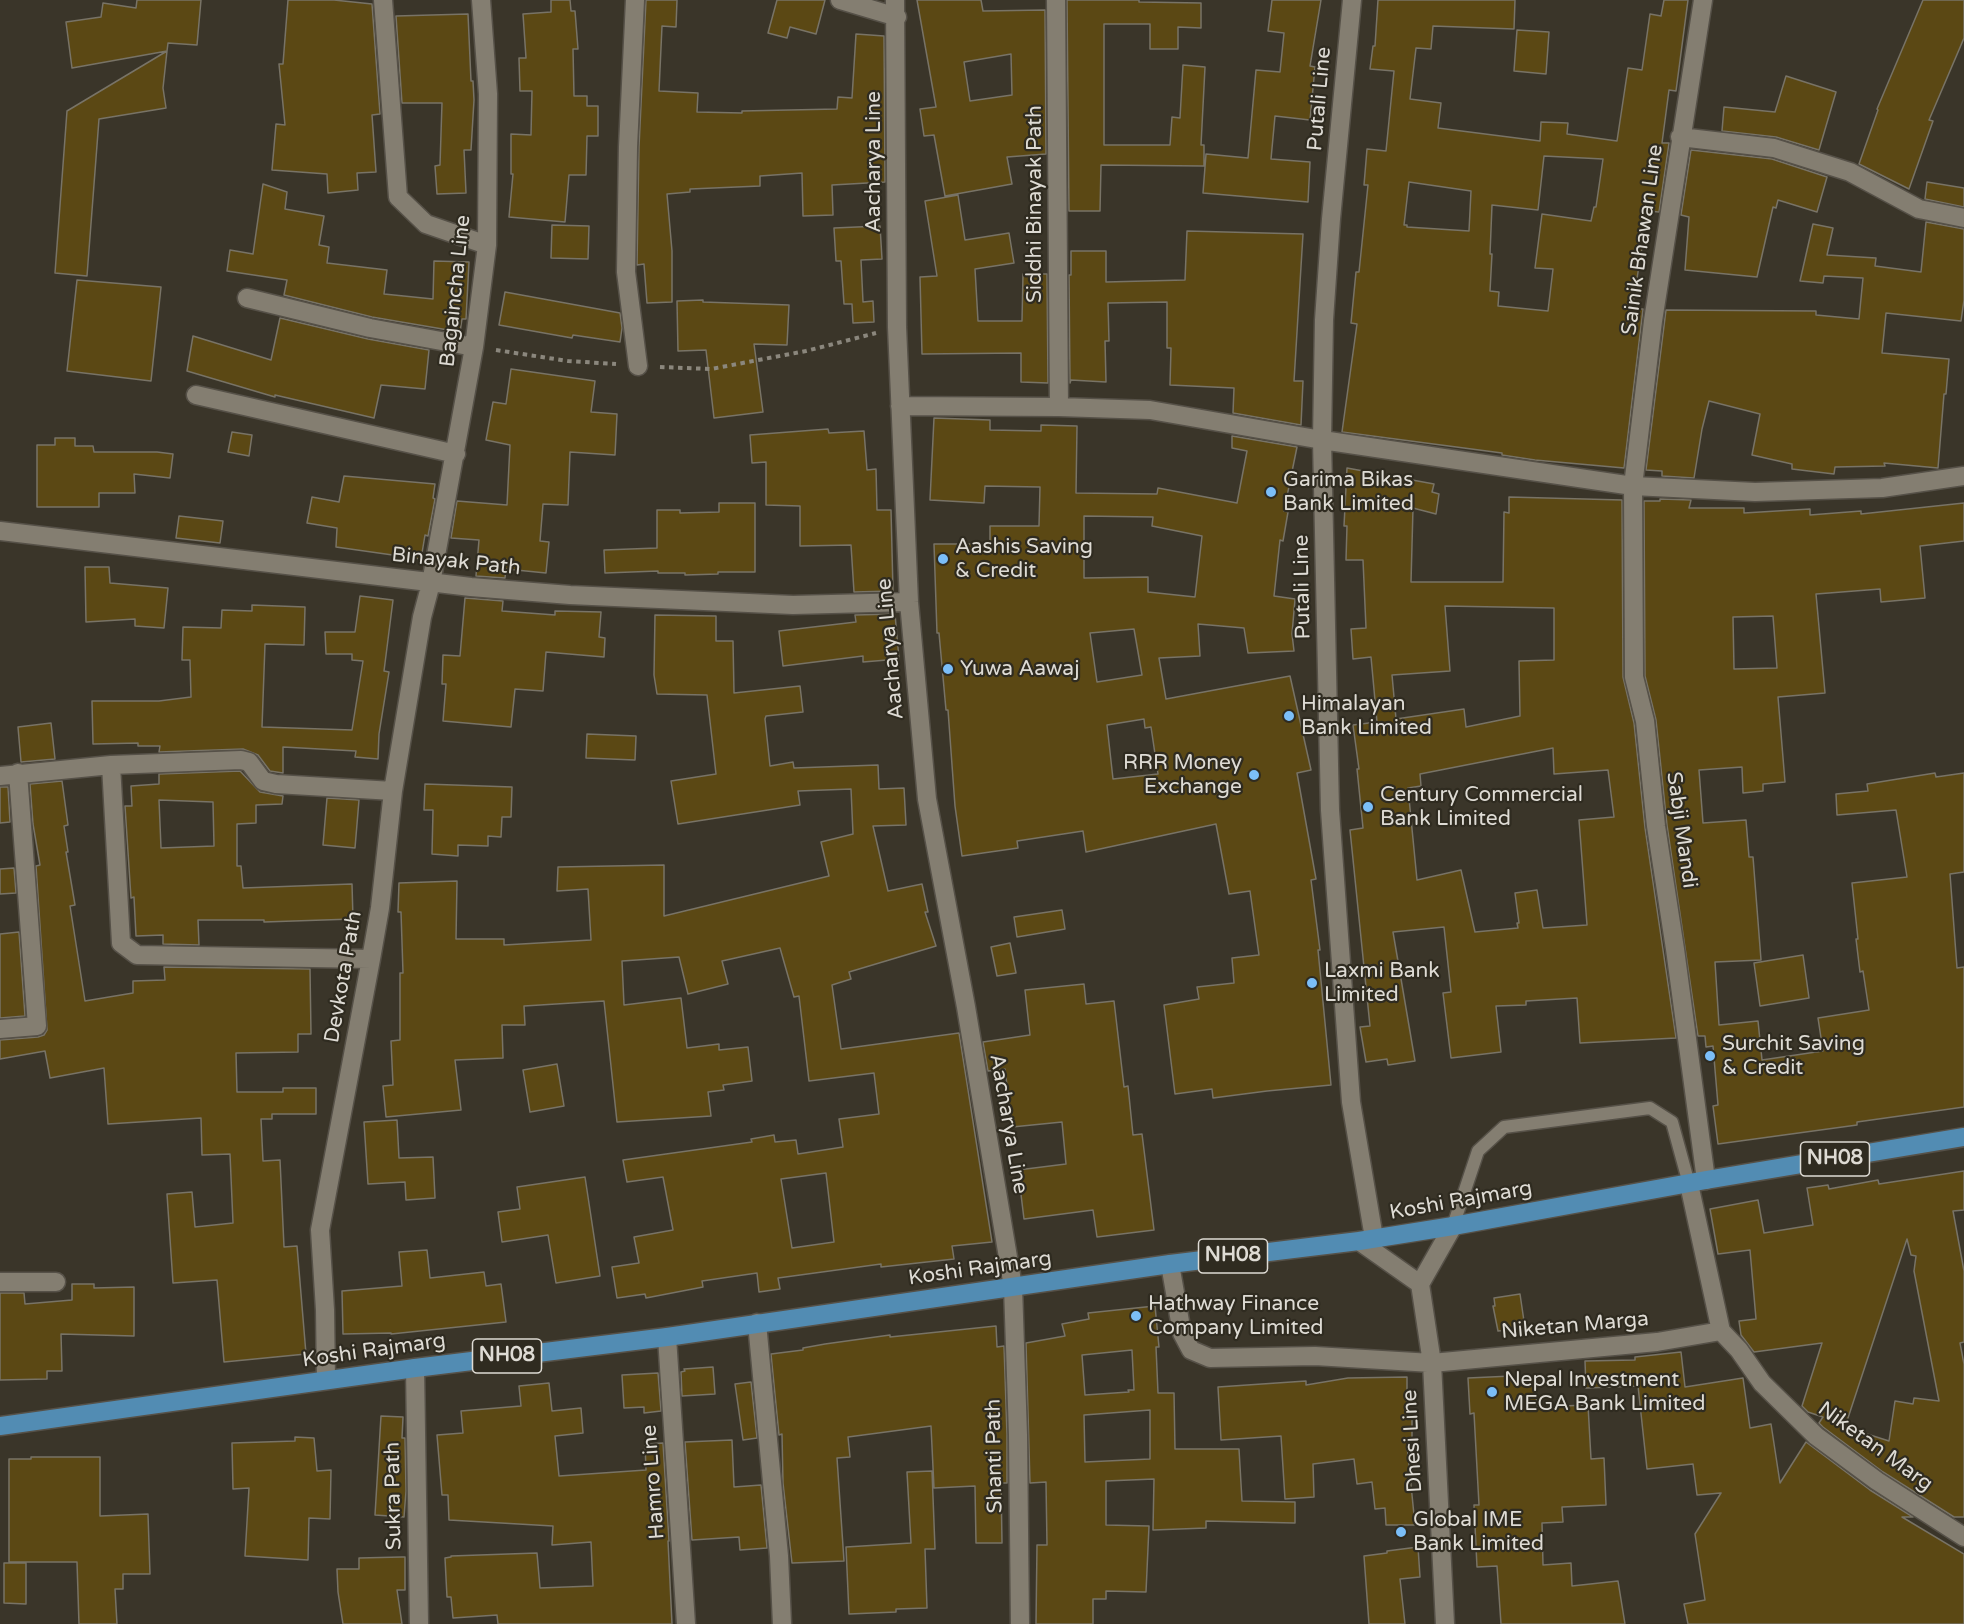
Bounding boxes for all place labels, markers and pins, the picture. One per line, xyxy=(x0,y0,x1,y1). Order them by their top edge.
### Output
place label: Garima Bikas Bank Limited xyxy=(1283,467,1414,517)
marker: Garima Bikas Bank Limited xyxy=(1264,485,1278,499)
place label: Aashis Saving & Credit xyxy=(955,534,1093,584)
marker: Aashis Saving & Credit xyxy=(936,552,950,566)
place label: Yuwa Aawaj xyxy=(960,656,1079,682)
marker: Yuwa Aawaj xyxy=(941,662,955,676)
place label: Himalayan Bank Limited xyxy=(1301,691,1432,741)
marker: Himalayan Bank Limited xyxy=(1282,709,1296,723)
place label: RRR Money Exchange xyxy=(1123,750,1242,800)
marker: RRR Money Exchange xyxy=(1247,768,1261,782)
place label: Century Commercial Bank Limited xyxy=(1380,782,1583,832)
marker: Century Commercial Bank Limited xyxy=(1361,800,1375,814)
place label: Laxmi Bank Limited xyxy=(1324,958,1440,1008)
marker: Laxmi Bank Limited xyxy=(1305,976,1319,990)
place label: Surchit Saving & Credit xyxy=(1722,1031,1865,1081)
marker: Surchit Saving & Credit xyxy=(1703,1049,1717,1063)
place label: Hathway Finance Company Limited xyxy=(1148,1291,1324,1341)
marker: Hathway Finance Company Limited xyxy=(1129,1309,1143,1323)
place label: Nepal Investment MEGA Bank Limited xyxy=(1504,1367,1705,1417)
marker: Nepal Investment MEGA Bank Limited xyxy=(1485,1385,1499,1399)
place label: Global IME Bank Limited xyxy=(1413,1507,1544,1557)
marker: Global IME Bank Limited xyxy=(1394,1525,1408,1539)

